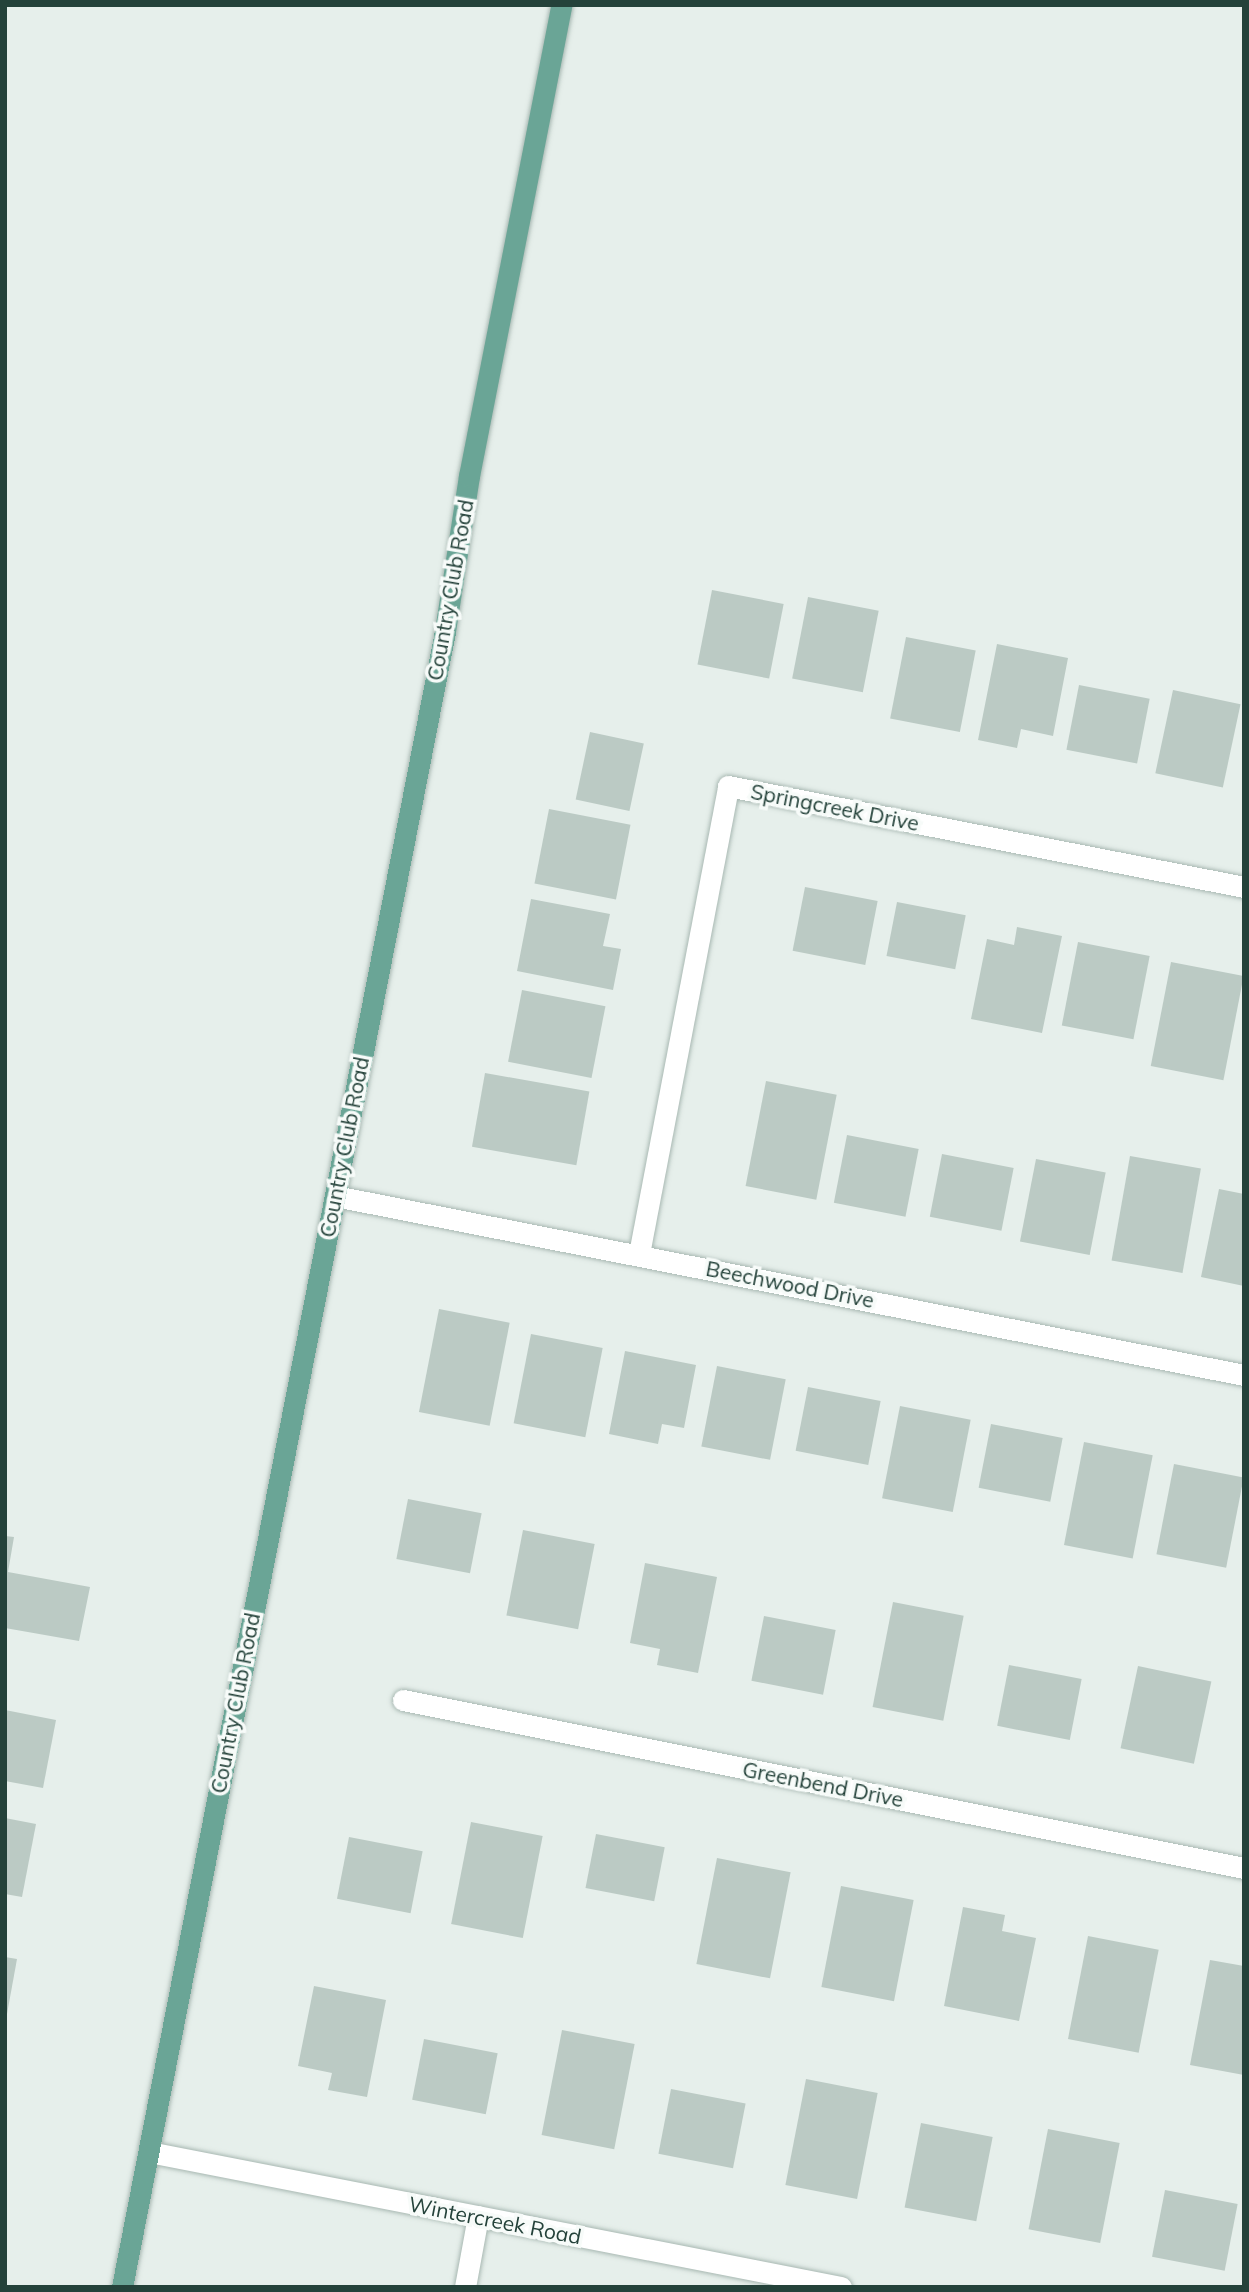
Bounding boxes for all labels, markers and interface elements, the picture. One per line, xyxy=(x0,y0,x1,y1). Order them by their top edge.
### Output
street label: Country Club Road xyxy=(422,498,478,682)
street label: Springcreek Drive xyxy=(749,778,921,836)
street label: Country Club Road xyxy=(314,1055,374,1239)
street label: Beechwood Drive xyxy=(704,1255,876,1313)
street label: Country Club Road xyxy=(205,1611,265,1795)
street label: Greenbend Drive xyxy=(741,1756,905,1812)
street label: Wintercreek Road xyxy=(407,2191,583,2249)

